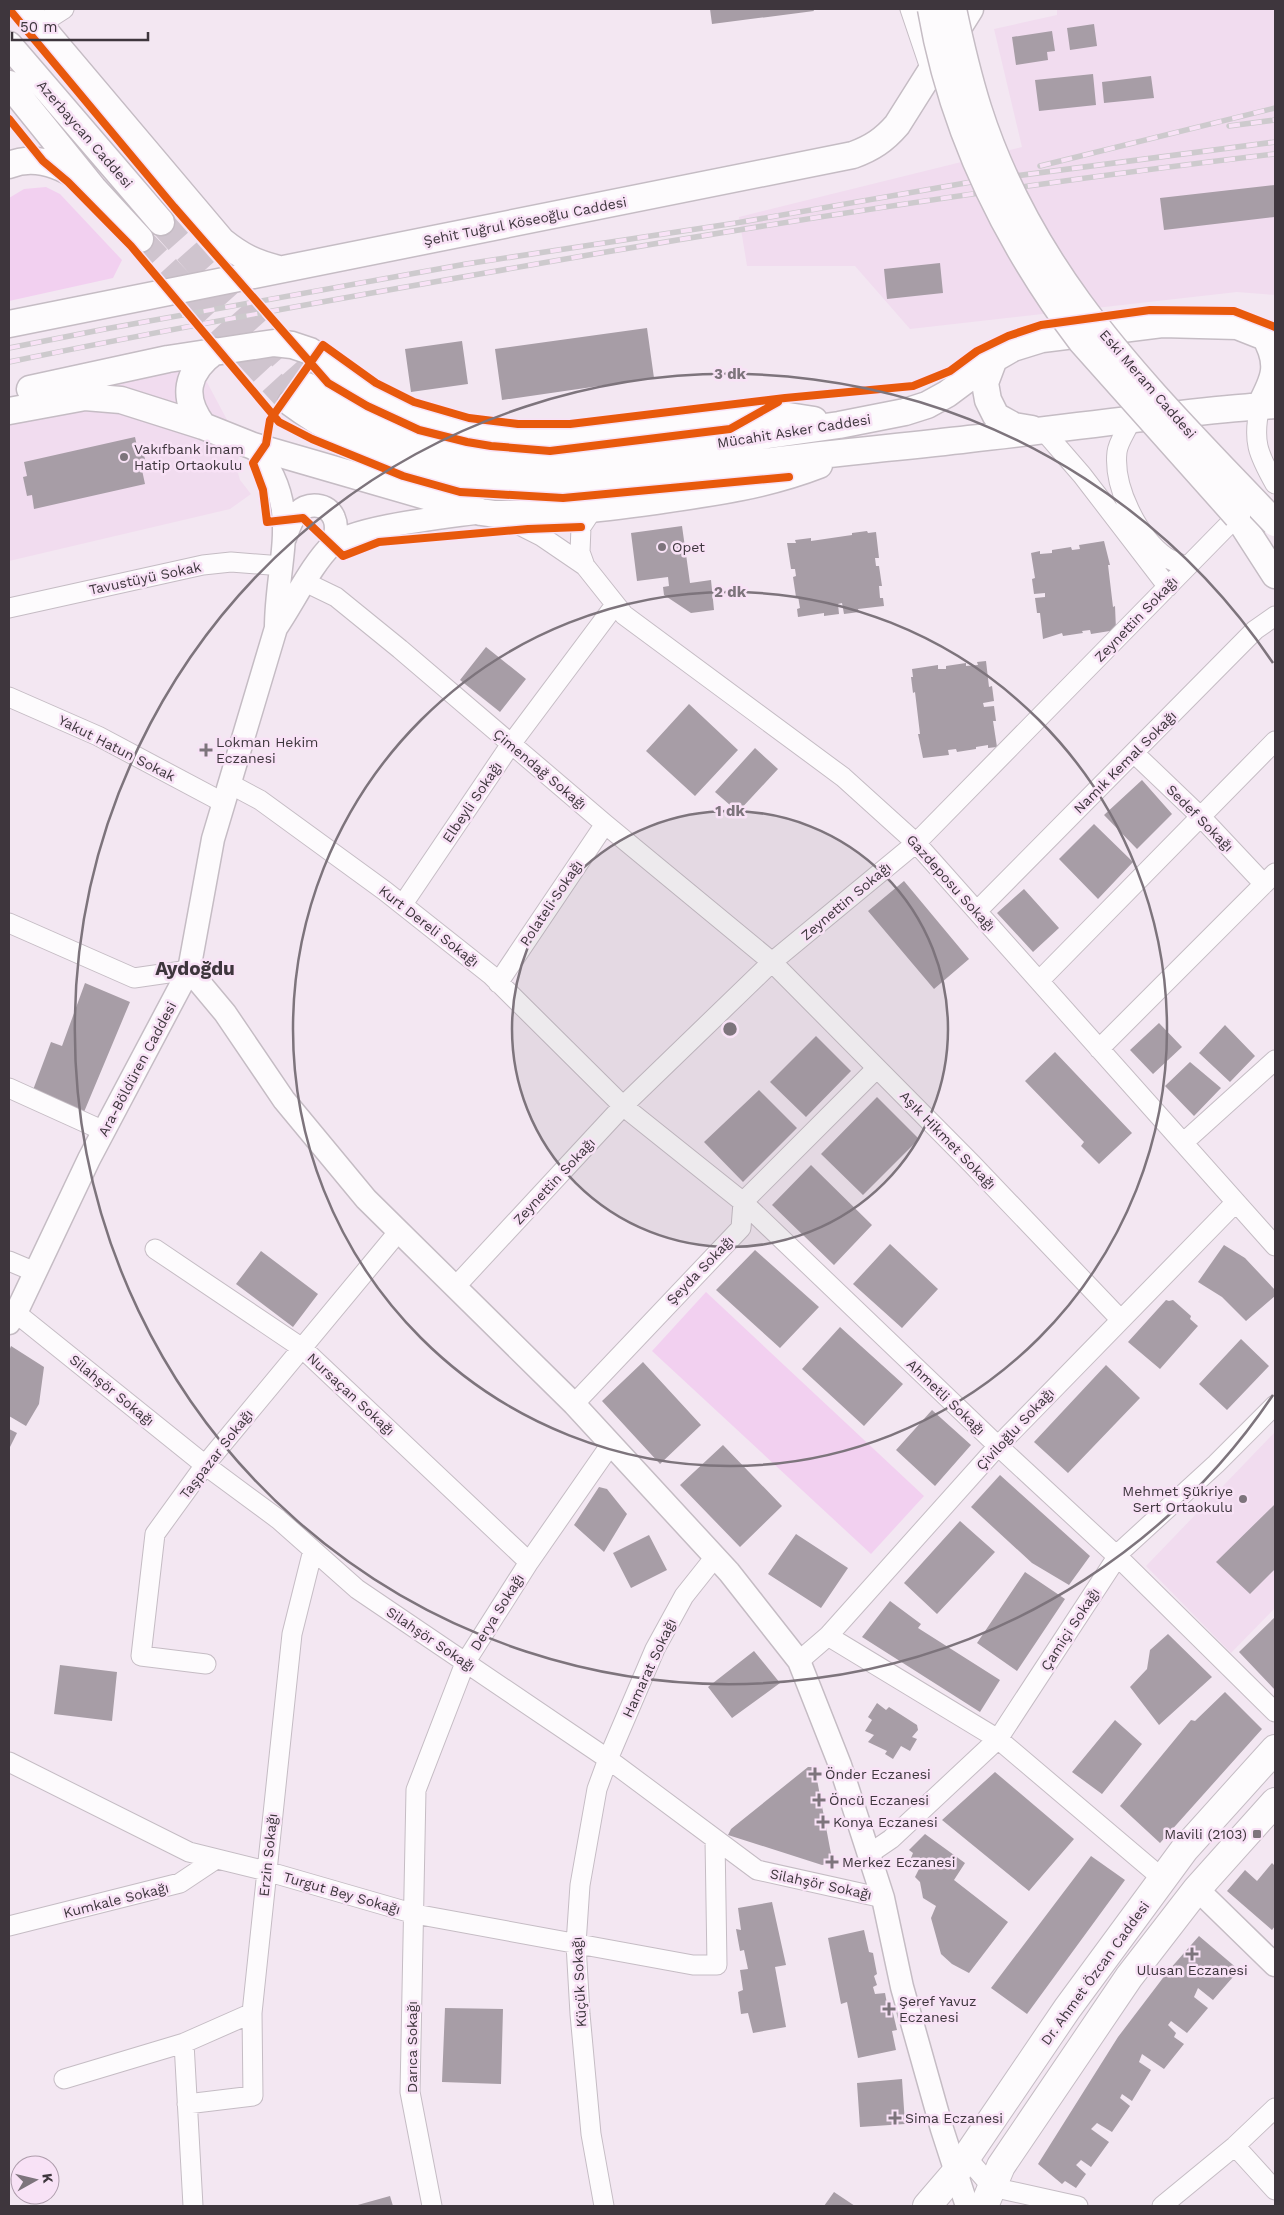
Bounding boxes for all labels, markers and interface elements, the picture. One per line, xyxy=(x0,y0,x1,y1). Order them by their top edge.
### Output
scale bar xyxy=(12,10,149,42)
text: 50 m xyxy=(20,18,57,36)
street label: Azerbaycan Caddesi xyxy=(34,77,136,191)
street label: Şehit Tuğrul Köseoğlu Caddesi xyxy=(422,193,628,249)
street label: Eski Meram Caddesi xyxy=(1097,326,1199,442)
text: 3 dk xyxy=(714,365,747,383)
street label: Mücahit Asker Caddesi xyxy=(716,411,872,451)
place label: Vakıfbank İmam Hatip Ortaokulu xyxy=(134,441,244,473)
marker: Vakıfbank İmam Hatip Ortaokulu xyxy=(118,451,130,463)
place label: Opet xyxy=(672,539,705,555)
marker: Opet xyxy=(656,541,668,553)
street label: Tavustüyü Sokak xyxy=(87,558,203,598)
street label: Zeynettin Sokağı xyxy=(1091,573,1181,665)
text: 2 dk xyxy=(714,583,747,601)
street label: Namık Kemal Sokağı xyxy=(1070,707,1180,817)
street label: Yakut Hatun Sokak xyxy=(56,712,178,784)
street label: Çimendağ Sokağı xyxy=(490,725,590,813)
place label: Lokman Hekim Eczanesi xyxy=(216,734,318,766)
marker: Lokman Hekim Eczanesi xyxy=(200,744,212,756)
street label: Elbeyli Sokağı xyxy=(439,759,505,845)
street label: Sedef Sokağı xyxy=(1163,781,1237,855)
text: 1 dk xyxy=(715,802,745,820)
street label: Gazdeposu Sokağı xyxy=(903,831,999,935)
street label: Polateli Sokağı xyxy=(516,857,586,949)
street label: Zeynettin Sokağı xyxy=(798,859,894,943)
street label: Kurt Dereli Sokağı xyxy=(376,882,482,970)
district label: Aydoğdu xyxy=(155,957,235,980)
street label: Ara-Böldüren Caddesi xyxy=(95,999,179,1139)
centre of rings xyxy=(721,1020,739,1038)
street label: Aşık Hikmet Sokağı xyxy=(897,1087,999,1193)
street label: Zeynettin Sokağı xyxy=(510,1134,598,1228)
street label: Şeyda Sokağı xyxy=(663,1232,737,1308)
street label: Nursaçan Sokağı xyxy=(304,1350,398,1438)
street label: Silahşör Sokağı xyxy=(67,1351,157,1429)
street label: Ahmetli Sokağı xyxy=(904,1356,988,1438)
street label: Çiviloğlu Sokağı xyxy=(973,1385,1057,1473)
street label: Taşpazar Sokağı xyxy=(176,1406,256,1502)
place label: Mehmet Şükriye Sert Ortaokulu xyxy=(1122,1483,1233,1515)
marker: Mehmet Şükriye Sert Ortaokulu xyxy=(1237,1493,1249,1505)
street label: Derya Sokağı xyxy=(467,1571,527,1653)
street label: Çamiçi Sokağı xyxy=(1037,1585,1103,1673)
street label: Silahşör Sokağı xyxy=(384,1603,478,1675)
street label: Hamarat Sokağı xyxy=(619,1616,679,1720)
place label: Önder Eczanesi xyxy=(825,1766,931,1782)
marker: Önder Eczanesi xyxy=(809,1768,821,1780)
place label: Öncü Eczanesi xyxy=(829,1792,929,1808)
marker: Öncü Eczanesi xyxy=(813,1794,825,1806)
street label: Erzin Sokağı xyxy=(256,1813,280,1897)
place label: Konya Eczanesi xyxy=(833,1814,938,1830)
marker: Konya Eczanesi xyxy=(817,1816,829,1828)
place label: Mavili (2103) xyxy=(1164,1826,1247,1842)
marker: Mavili (2103) xyxy=(1251,1828,1263,1840)
place label: Merkez Eczanesi xyxy=(842,1854,955,1870)
marker: Merkez Eczanesi xyxy=(826,1856,838,1868)
street label: Silahşör Sokağı xyxy=(769,1865,873,1903)
street label: Turgut Bey Sokağı xyxy=(282,1869,402,1917)
street label: Kumkale Sokağı xyxy=(62,1879,170,1921)
street label: Dr. Ahmet Özcan Caddesi xyxy=(1038,1898,1152,2048)
street label: Küçük Sokağı xyxy=(569,1936,589,2028)
marker: Ulusan Eczanesi xyxy=(1186,1948,1198,1960)
place label: Ulusan Eczanesi xyxy=(1136,1962,1248,1978)
place label: Şeref Yavuz Eczanesi xyxy=(899,1993,977,2025)
street label: Darıca Sokağı xyxy=(404,2001,420,2093)
marker: Şeref Yavuz Eczanesi xyxy=(883,2003,895,2015)
place label: Sima Eczanesi xyxy=(905,2110,1003,2126)
marker: Sima Eczanesi xyxy=(889,2112,901,2124)
north arrow xyxy=(10,2155,60,2205)
text: K xyxy=(39,2172,57,2184)

